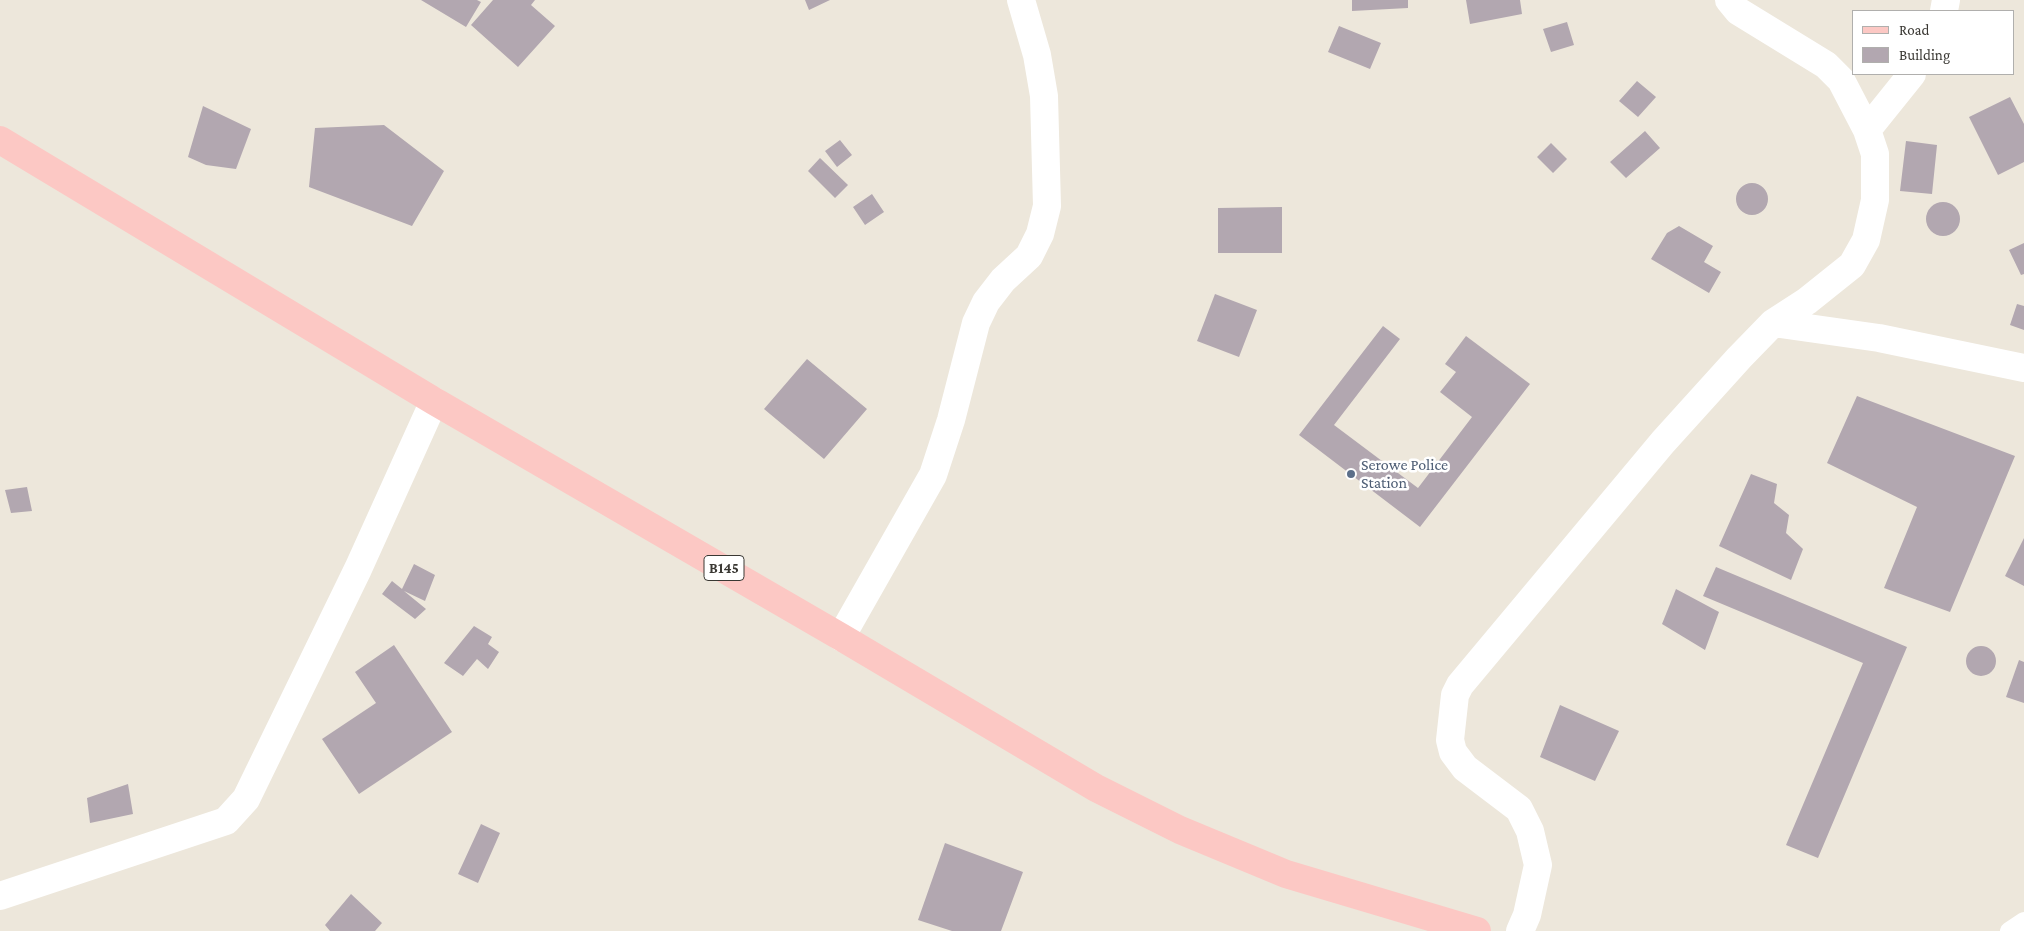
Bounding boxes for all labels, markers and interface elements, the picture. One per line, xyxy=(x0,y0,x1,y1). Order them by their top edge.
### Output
legend xyxy=(1852,10,2014,75)
text: Road xyxy=(1899,22,1929,38)
text: Building xyxy=(1899,47,1950,63)
place label: Serowe Police Station xyxy=(1361,455,1448,493)
marker: Serowe Police Station xyxy=(1345,468,1357,480)
road number: B145 xyxy=(704,556,744,580)

